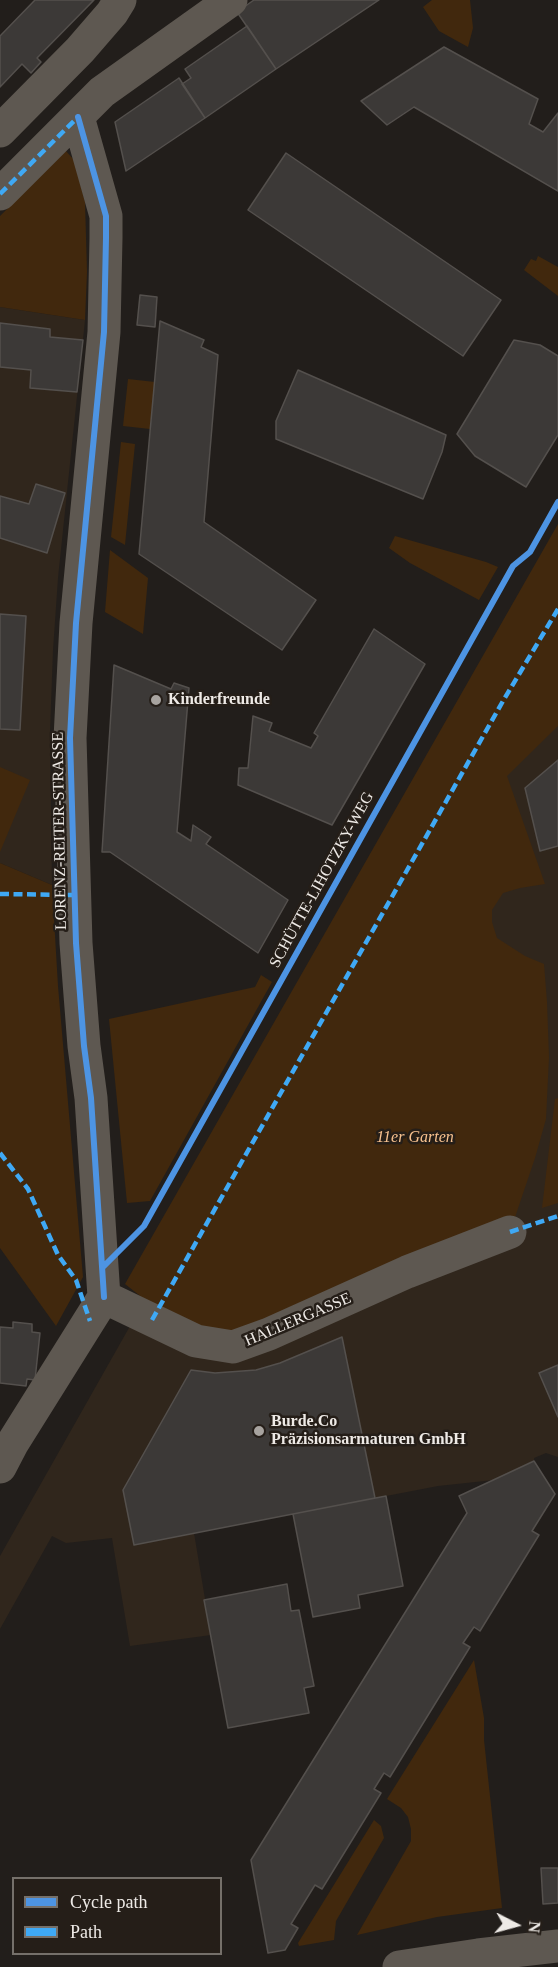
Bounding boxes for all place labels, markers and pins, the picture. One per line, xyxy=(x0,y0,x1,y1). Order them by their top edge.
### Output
place label: Kinderfreunde xyxy=(168,690,270,710)
marker: Kinderfreunde xyxy=(149,693,163,707)
place label: Burde.Co Präzisionsarmaturen GmbH xyxy=(271,1412,466,1450)
marker: Burde.Co Präzisionsarmaturen GmbH xyxy=(252,1424,266,1438)

